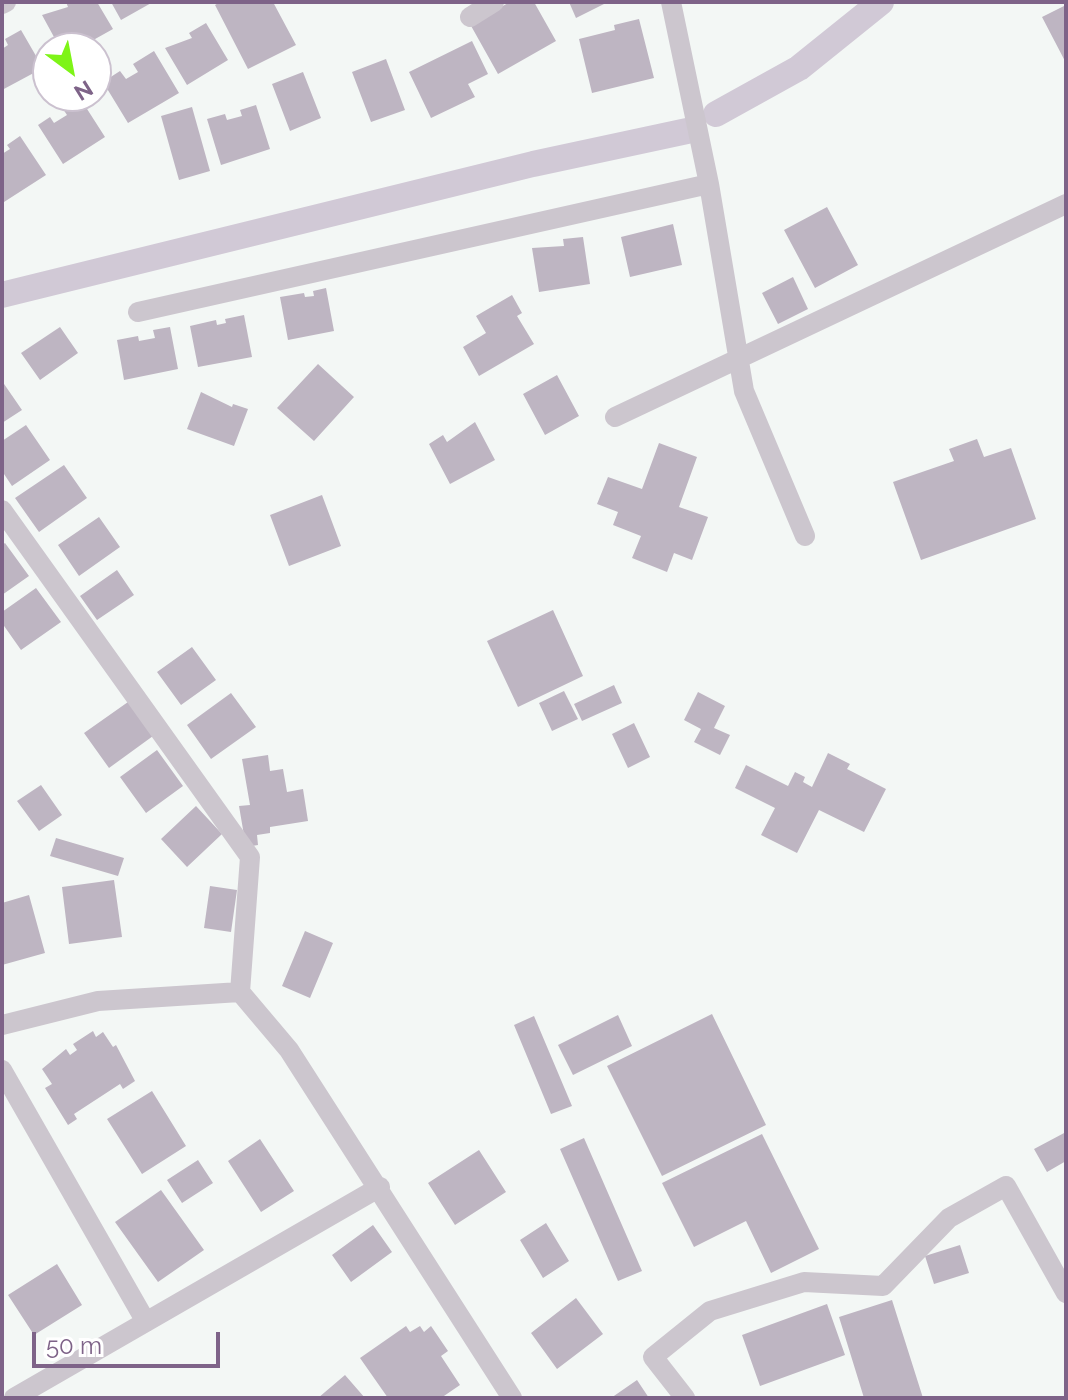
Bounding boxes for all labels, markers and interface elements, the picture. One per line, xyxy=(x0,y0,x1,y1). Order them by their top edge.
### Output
north arrow xyxy=(32,32,112,112)
text: N xyxy=(70,75,98,106)
scale bar xyxy=(36,1316,224,1366)
text: 50 m xyxy=(46,1331,102,1360)

